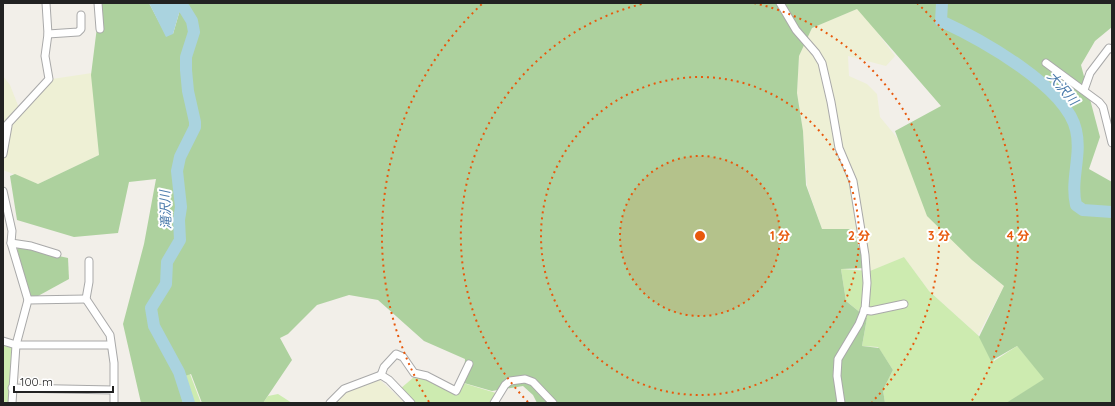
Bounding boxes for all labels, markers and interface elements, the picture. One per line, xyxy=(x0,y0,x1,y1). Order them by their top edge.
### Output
water label: 大沢川 xyxy=(1044,68,1083,109)
water label: 滝沢川 xyxy=(156,188,174,230)
text: 1 分 xyxy=(770,228,790,243)
text: 2 分 xyxy=(848,228,870,243)
text: 3 分 xyxy=(928,228,950,243)
text: 4 分 xyxy=(1007,228,1029,243)
centre of rings xyxy=(693,229,707,243)
scale bar xyxy=(14,368,113,394)
text: 100 m xyxy=(20,374,53,389)

